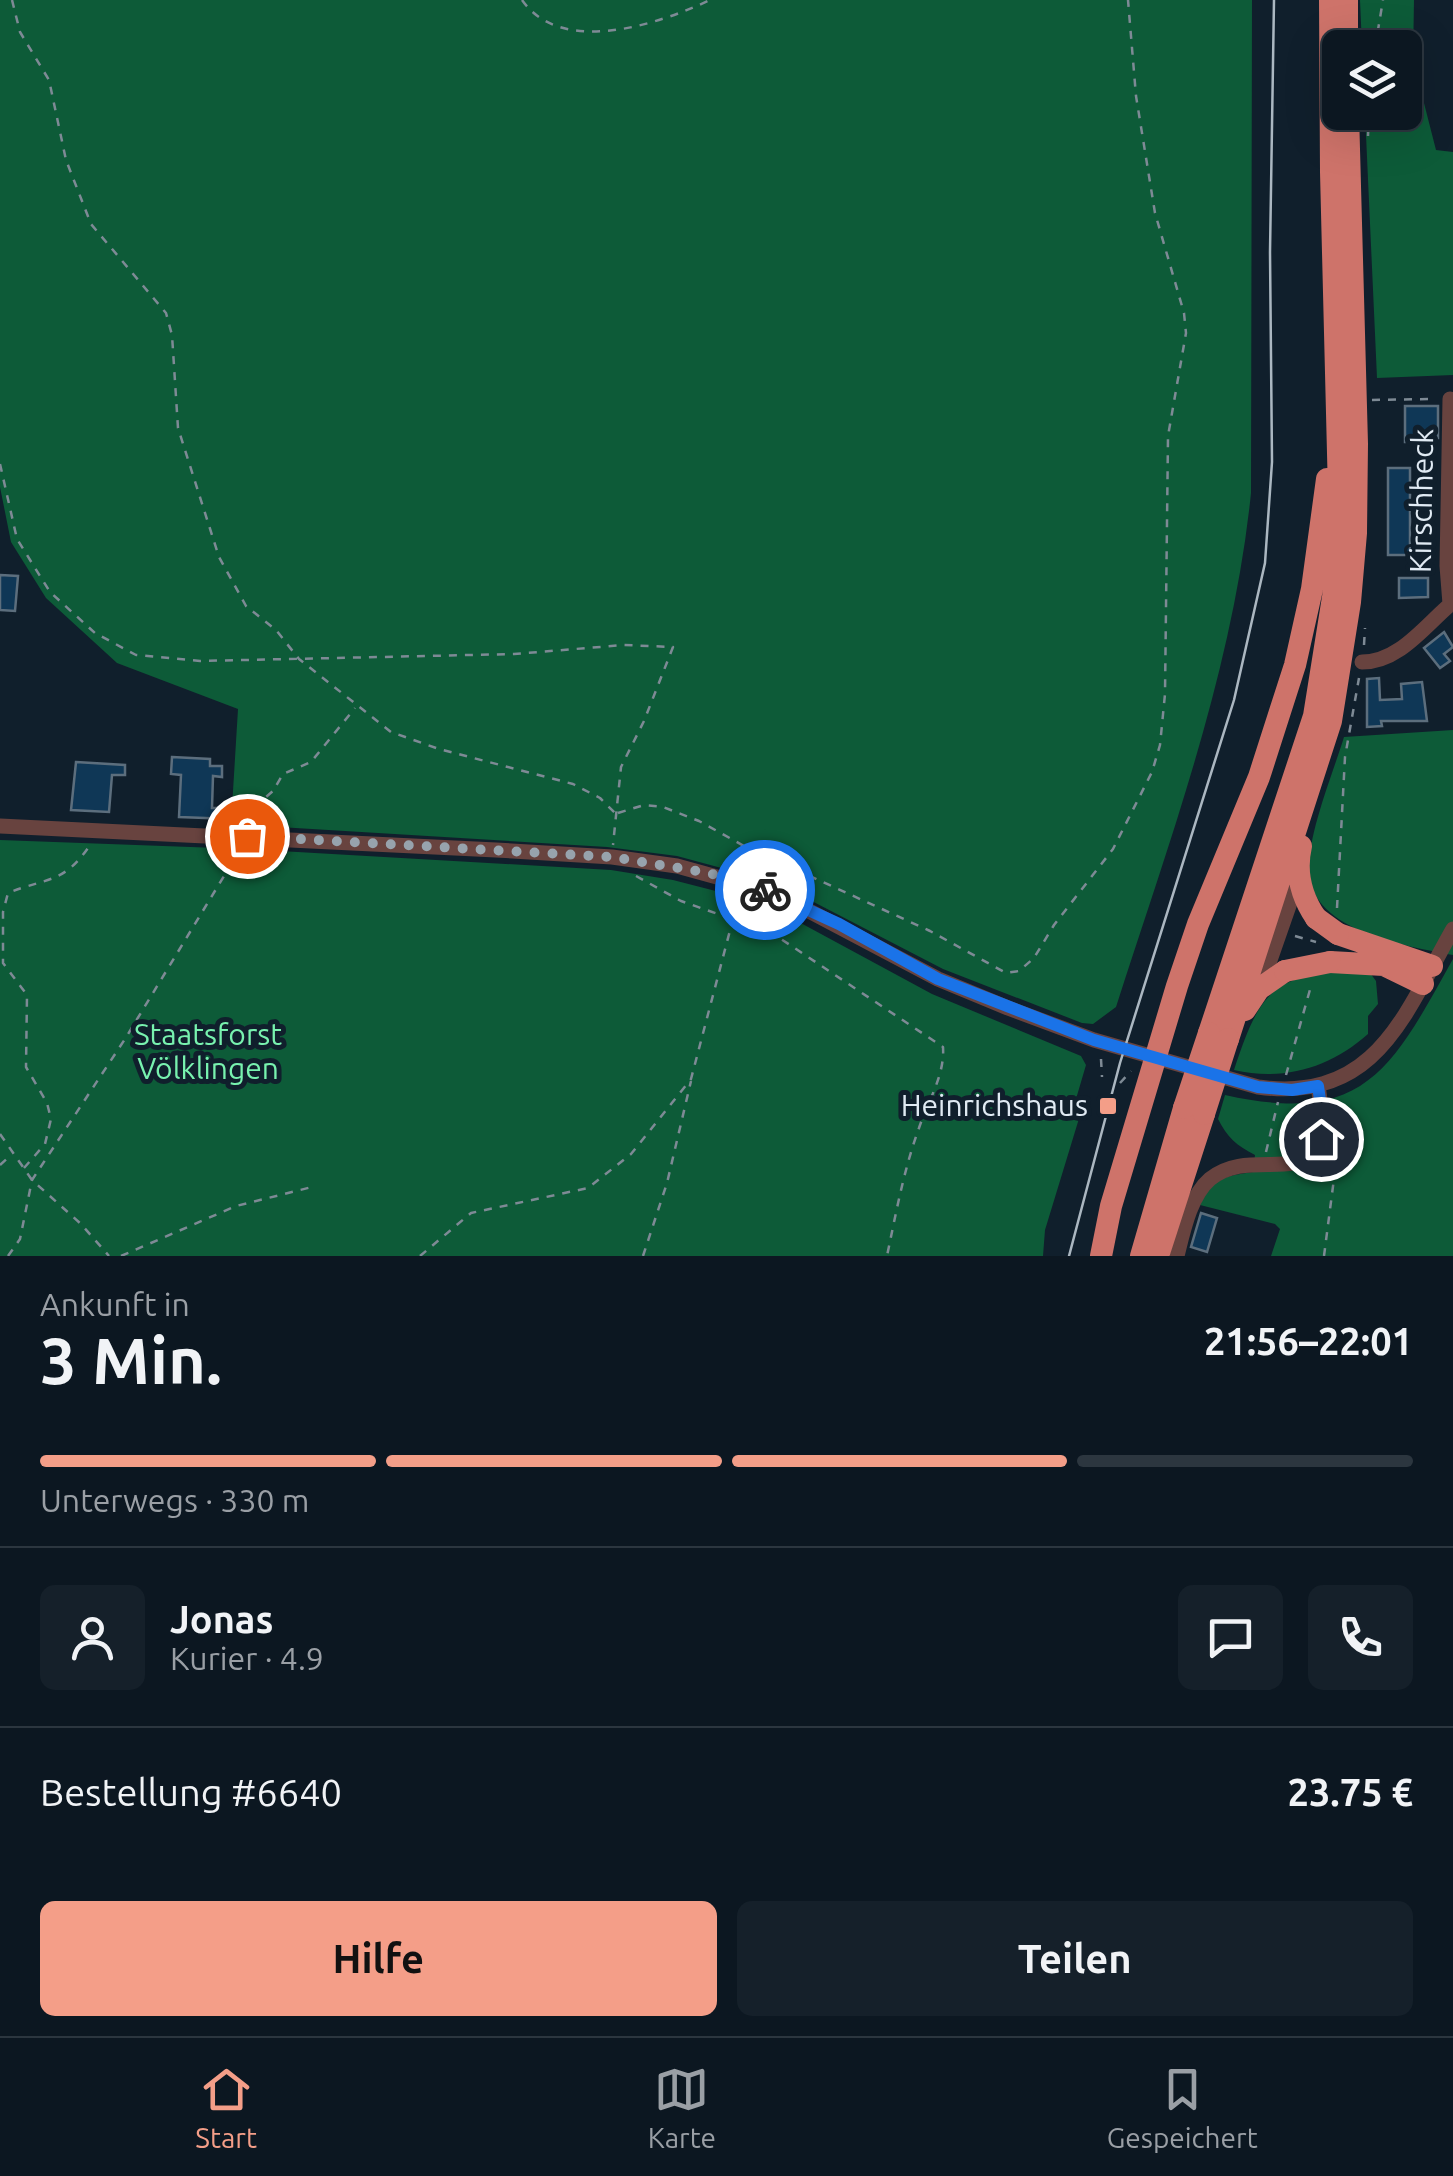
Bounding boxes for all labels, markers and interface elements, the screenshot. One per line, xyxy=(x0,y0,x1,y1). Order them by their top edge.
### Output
map controls xyxy=(1322,30,1422,130)
button: layers xyxy=(1322,30,1422,130)
street label: Kirschheck xyxy=(1403,428,1439,573)
pin xyxy=(205,794,290,879)
icon: bag xyxy=(220,809,275,864)
courier xyxy=(715,840,815,940)
icon: bike xyxy=(738,863,793,918)
park label: Staatsforst Völklingen xyxy=(134,1017,282,1085)
place label: Heinrichshaus xyxy=(901,1088,1088,1122)
marker: Heinrichshaus xyxy=(1097,1095,1119,1117)
pin xyxy=(1279,1097,1364,1182)
icon: home xyxy=(1294,1112,1349,1167)
text: Ankunft in xyxy=(40,1286,190,1322)
text: 21:56–22:01 xyxy=(1204,1320,1413,1362)
text: 3 Min. xyxy=(40,1323,222,1396)
text: Unterwegs · 330 m xyxy=(40,1482,309,1518)
button: person xyxy=(40,1585,145,1690)
button: chat xyxy=(1178,1585,1283,1690)
button: phone xyxy=(1308,1585,1413,1690)
text: Jonas xyxy=(170,1598,273,1640)
text: Kurier · 4.9 xyxy=(170,1640,324,1676)
text: Bestellung #6640 xyxy=(40,1771,342,1813)
text: 23.75 € xyxy=(1287,1771,1413,1813)
button: Hilfe xyxy=(40,1901,717,2016)
button: Teilen xyxy=(737,1901,1413,2016)
tab: Start xyxy=(195,2062,257,2153)
tab: Karte xyxy=(648,2062,716,2153)
tab: Gespeichert xyxy=(1107,2062,1258,2153)

